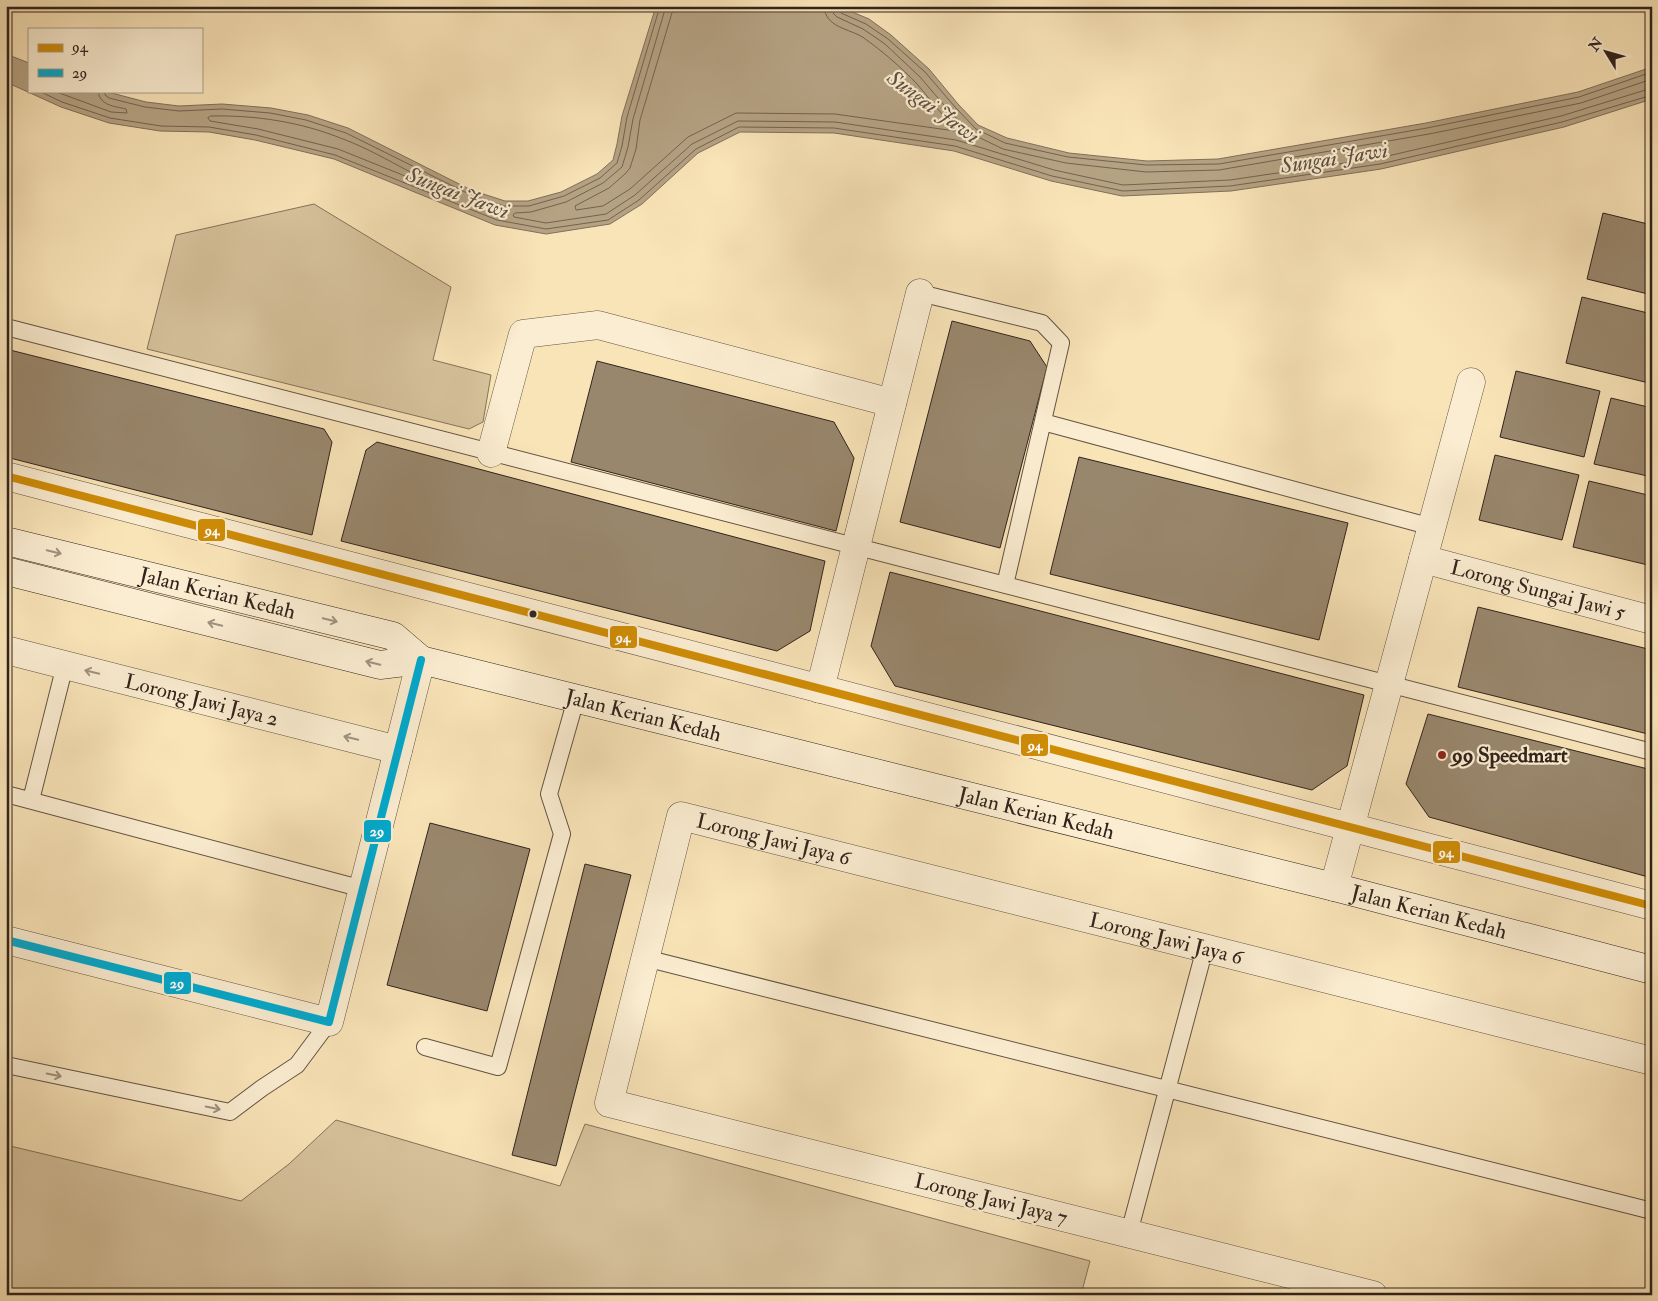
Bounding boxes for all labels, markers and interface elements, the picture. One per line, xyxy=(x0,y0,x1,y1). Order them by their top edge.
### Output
legend xyxy=(28,28,202,92)
north arrow xyxy=(1580,28,1630,78)
text: N xyxy=(1585,34,1607,55)
text: 94 xyxy=(71,38,89,57)
water label: Sungai Jawi xyxy=(881,63,985,150)
text: 29 xyxy=(72,64,87,83)
water label: Sungai Jawi xyxy=(1278,136,1390,180)
water label: Sungai Jawi xyxy=(401,160,513,225)
line badge: 94 xyxy=(197,518,226,542)
text: 94 xyxy=(203,522,221,539)
one-way arrow xyxy=(45,548,61,558)
street label: Lorong Sungai Jawi 5 xyxy=(1447,554,1629,627)
street label: Jalan Kerian Kedah xyxy=(136,561,298,626)
unlabelled marker xyxy=(528,609,538,619)
one-way arrow xyxy=(322,616,338,626)
one-way arrow xyxy=(208,619,224,628)
line badge: 94 xyxy=(609,625,638,649)
text: 94 xyxy=(614,629,632,646)
one-way arrow xyxy=(365,658,381,667)
one-way arrow xyxy=(85,667,101,676)
street label: Lorong Jawi Jaya 2 xyxy=(122,668,281,733)
street label: Jalan Kerian Kedah xyxy=(561,683,724,748)
one-way arrow xyxy=(344,733,360,742)
line badge: 94 xyxy=(1020,733,1049,757)
text: 94 xyxy=(1026,737,1044,754)
place label: 99 Speedmart xyxy=(1450,742,1568,769)
marker: 99 Speedmart xyxy=(1436,749,1448,761)
street label: Jalan Kerian Kedah xyxy=(955,781,1117,846)
street label: Lorong Jawi Jaya 6 xyxy=(694,807,854,873)
line badge: 29 xyxy=(363,819,392,843)
text: 29 xyxy=(370,823,384,840)
line badge: 94 xyxy=(1432,840,1461,864)
text: 94 xyxy=(1437,844,1455,861)
street label: Jalan Kerian Kedah xyxy=(1347,879,1510,946)
street label: Lorong Jawi Jaya 6 xyxy=(1086,907,1247,972)
line badge: 29 xyxy=(163,971,192,995)
text: 29 xyxy=(170,975,184,992)
one-way arrow xyxy=(46,1070,62,1080)
one-way arrow xyxy=(205,1104,221,1113)
street label: Lorong Jawi Jaya 7 xyxy=(912,1167,1070,1232)

